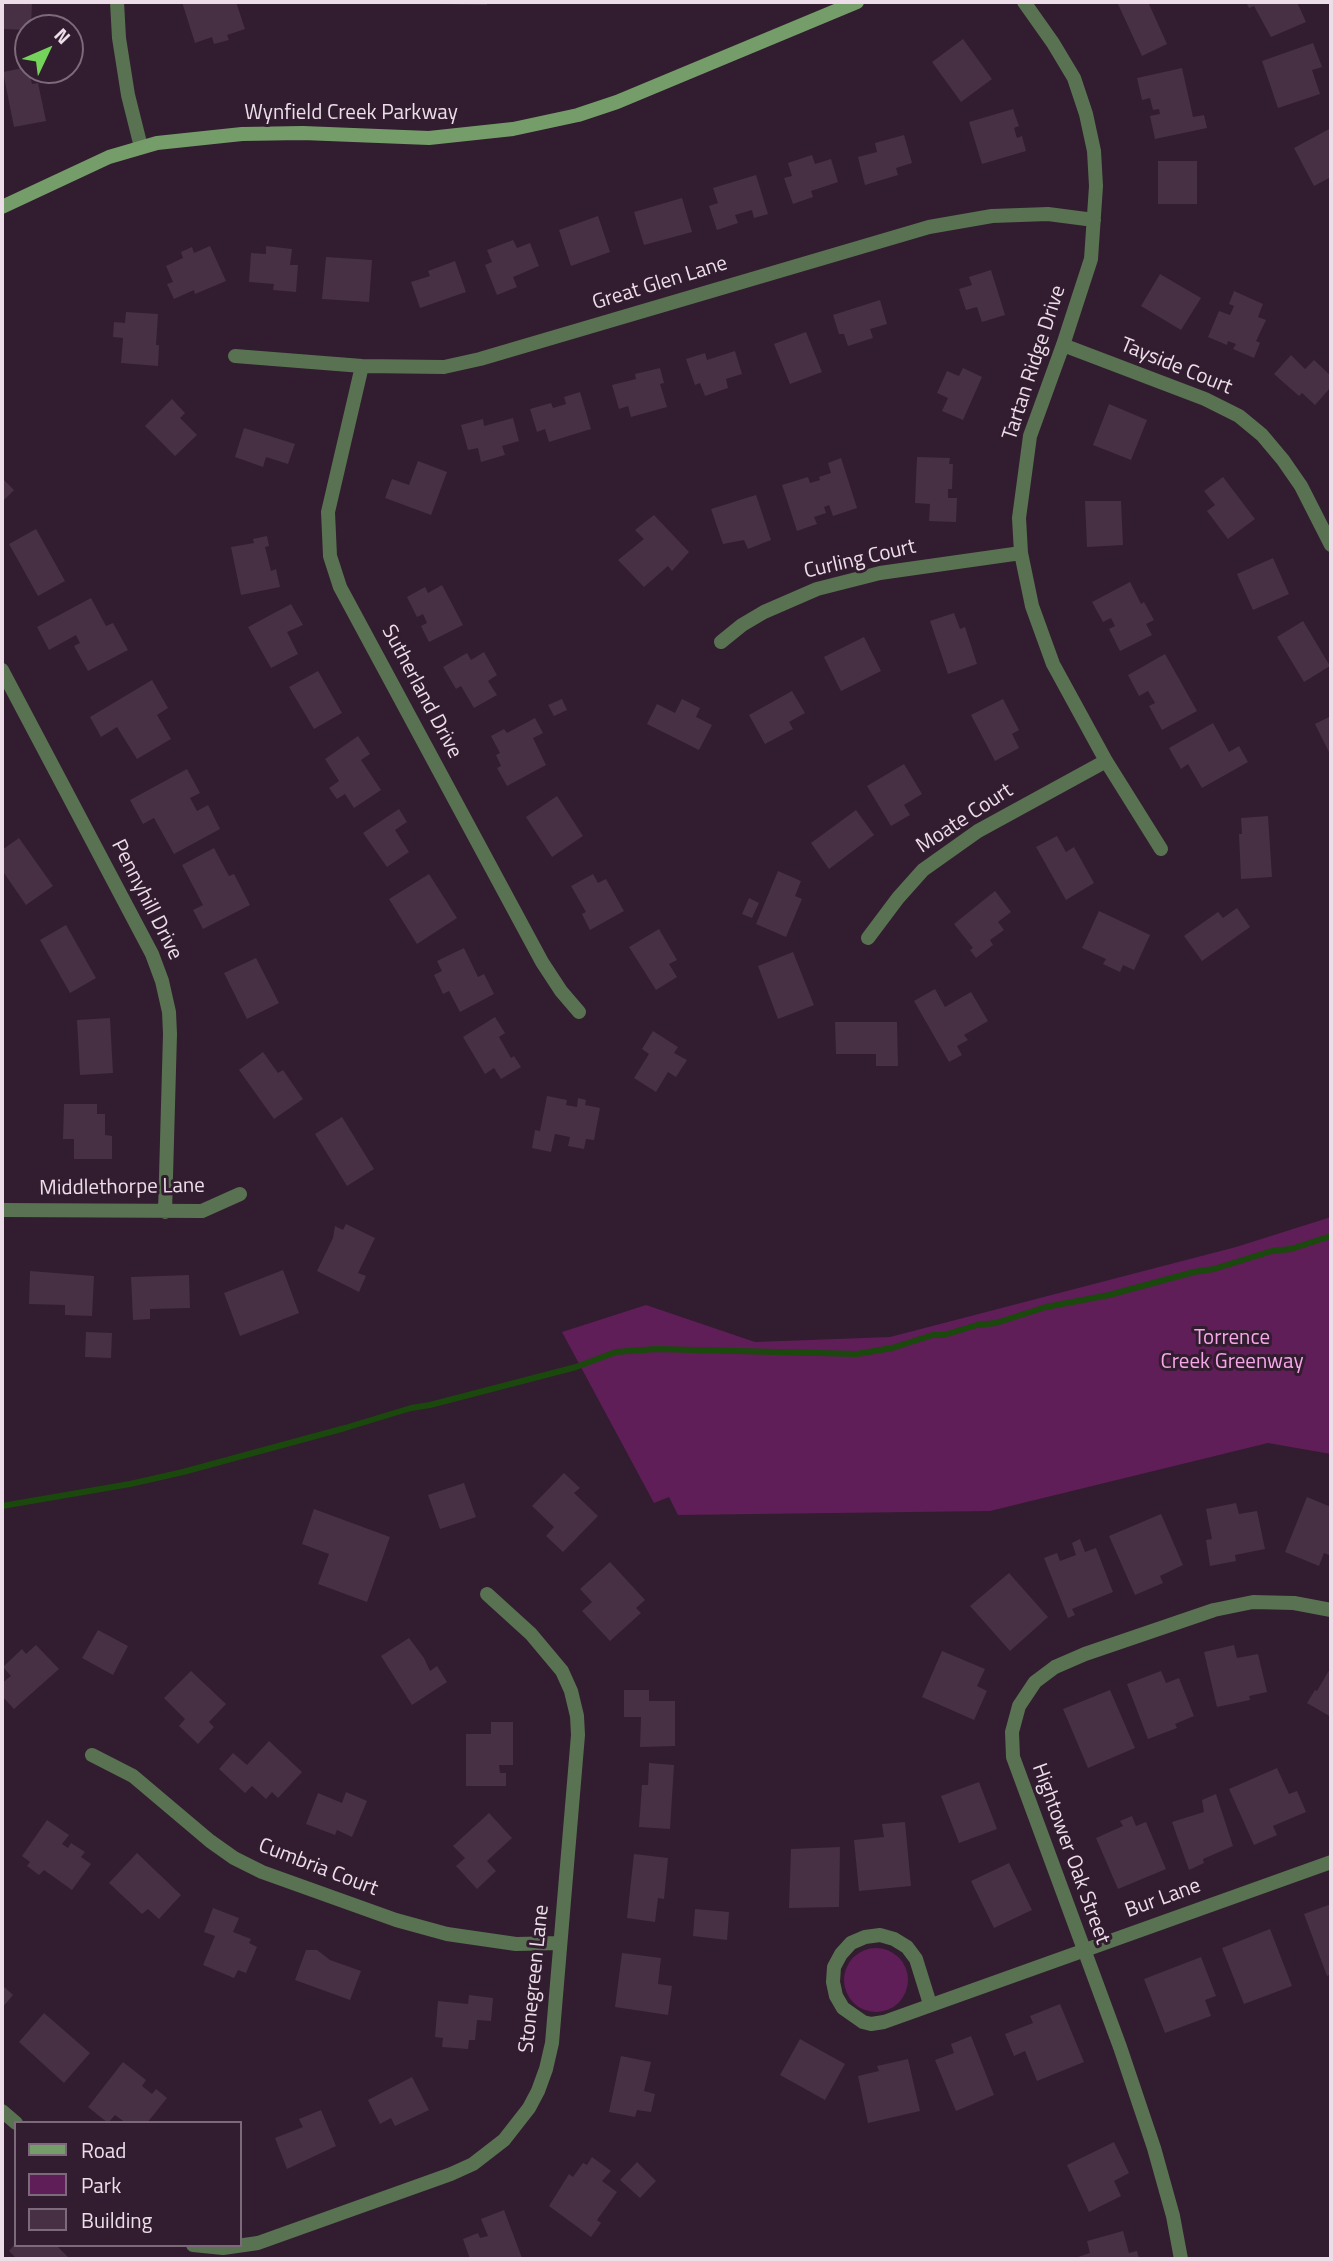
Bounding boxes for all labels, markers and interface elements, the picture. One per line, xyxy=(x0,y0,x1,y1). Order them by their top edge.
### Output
north arrow xyxy=(14,14,84,84)
text: N xyxy=(48,21,78,50)
street label: Wynfield Creek Parkway xyxy=(244,101,458,127)
street label: Great Glen Lane xyxy=(589,252,731,316)
street label: Tartan Ridge Drive xyxy=(998,282,1072,444)
street label: Tayside Court xyxy=(1116,333,1236,401)
street label: Curling Court xyxy=(802,535,918,585)
street label: Sutherland Drive xyxy=(375,621,467,763)
street label: Moate Court xyxy=(912,779,1018,859)
street label: Pennyhill Drive xyxy=(105,836,187,964)
street label: Middlethorpe Lane xyxy=(39,1174,205,1202)
park label: Torrence Creek Greenway xyxy=(1160,1326,1304,1376)
street label: Hightower Oak Street xyxy=(1026,1760,1114,1948)
street label: Cumbria Court xyxy=(255,1834,381,1902)
street label: Bur Lane xyxy=(1122,1874,1204,1924)
street label: Stonegreen Lane xyxy=(515,1904,555,2054)
legend xyxy=(14,2121,242,2247)
text: Road xyxy=(81,2134,126,2166)
text: Park xyxy=(81,2169,121,2201)
text: Building xyxy=(81,2204,152,2236)

